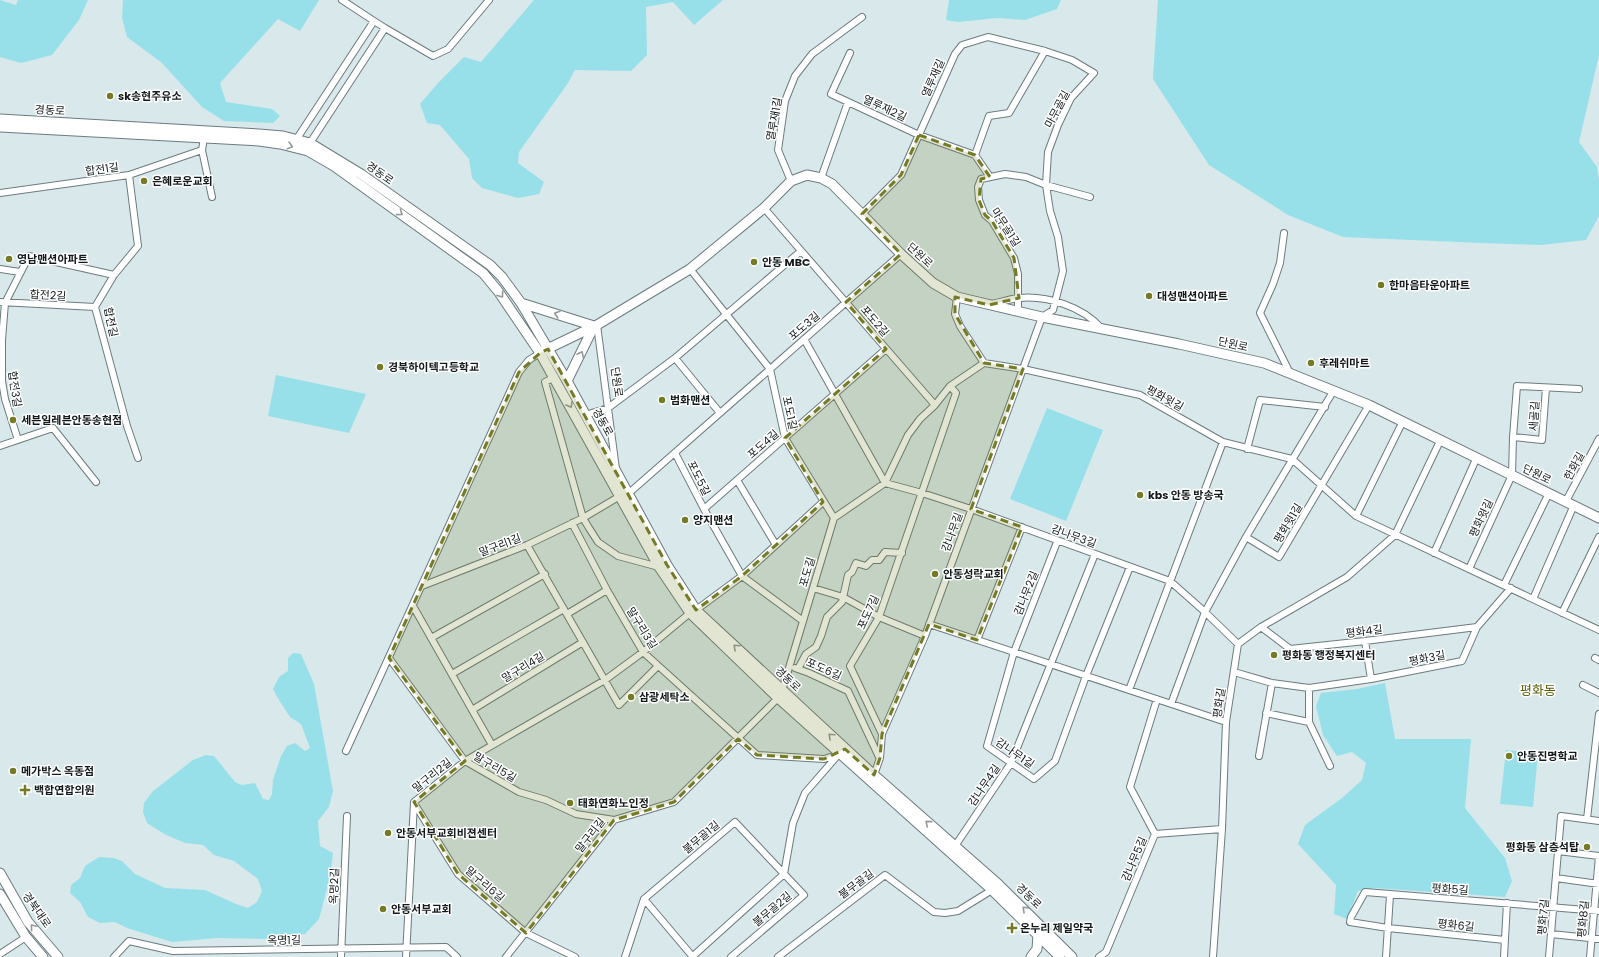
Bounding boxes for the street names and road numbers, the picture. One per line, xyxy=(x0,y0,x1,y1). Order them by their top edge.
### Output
street label: 열루재길 xyxy=(917,56,949,100)
street label: 마무골길 xyxy=(1040,87,1074,131)
street label: 열루재2길 xyxy=(860,91,910,125)
street label: 열루재1길 xyxy=(762,96,786,142)
street label: 경동로 xyxy=(34,101,66,119)
street label: 경동로 xyxy=(363,158,397,188)
street label: 합전1길 xyxy=(84,159,120,179)
street label: 마무골1길 xyxy=(987,204,1025,250)
street label: 단원로 xyxy=(903,239,937,271)
street label: 합전2길 xyxy=(29,286,67,304)
street label: 포도2길 xyxy=(857,302,893,340)
street label: 합전길 xyxy=(100,305,122,339)
street label: 포도3길 xyxy=(785,308,823,344)
street label: 단원로 xyxy=(1216,333,1250,355)
street label: 단원로 xyxy=(607,366,627,398)
street label: 합전3길 xyxy=(4,370,26,408)
street label: 평화윗길 xyxy=(1143,381,1187,415)
street label: 포도1길 xyxy=(779,395,801,431)
street label: 새골길 xyxy=(1525,400,1543,432)
street label: 경동로 xyxy=(589,405,617,439)
street label: 포도4길 xyxy=(744,426,782,462)
street label: 한화길 xyxy=(1560,449,1588,483)
street label: 포도5길 xyxy=(683,458,715,498)
street label: 단원로 xyxy=(1520,460,1554,488)
street label: 평화윗길 xyxy=(1465,496,1497,540)
street label: 평화윗1길 xyxy=(1270,500,1306,546)
street label: 감나무길 xyxy=(938,510,966,554)
street label: 감나무3길 xyxy=(1049,520,1099,552)
street label: 말구리1길 xyxy=(477,530,523,560)
street label: 포도길 xyxy=(795,555,819,589)
street label: 감나무2길 xyxy=(1010,568,1042,618)
street label: 포도7길 xyxy=(853,592,883,632)
street label: 말구리3길 xyxy=(623,604,661,652)
street label: 평화4길 xyxy=(1345,621,1383,641)
street label: 평화3길 xyxy=(1407,647,1447,669)
street label: 말구리4길 xyxy=(499,648,547,686)
street label: 포도6길 xyxy=(804,654,844,684)
street label: 경동로 xyxy=(771,663,805,695)
street label: 평화길 xyxy=(1209,687,1229,719)
street label: 감나무1길 xyxy=(992,734,1038,772)
street label: 말구리5길 xyxy=(470,748,520,786)
street label: 말구리2길 xyxy=(409,754,455,796)
street label: 감나무4길 xyxy=(964,761,1004,809)
street label: 말구리길 xyxy=(571,814,609,856)
street label: 불무골1길 xyxy=(679,817,723,857)
street label: 감나무5길 xyxy=(1117,834,1151,884)
street label: 말구리6길 xyxy=(462,862,508,906)
street label: 불무골길 xyxy=(835,865,877,903)
street label: 옥명2길 xyxy=(325,867,343,905)
street label: 경동로 xyxy=(1013,880,1045,912)
street label: 평화5길 xyxy=(1431,880,1469,898)
street label: 불무골2길 xyxy=(749,888,795,930)
street label: 경북대로 xyxy=(19,889,55,931)
street label: 평화7길 xyxy=(1533,898,1553,936)
street label: 평화8길 xyxy=(1573,900,1593,938)
street label: 평화6길 xyxy=(1437,915,1475,935)
street label: 옥명1길 xyxy=(267,932,301,948)

